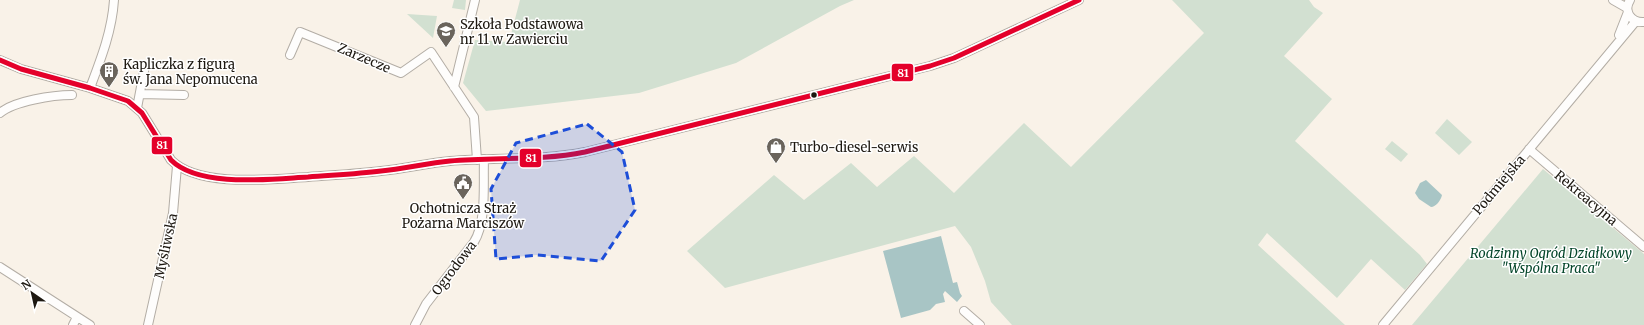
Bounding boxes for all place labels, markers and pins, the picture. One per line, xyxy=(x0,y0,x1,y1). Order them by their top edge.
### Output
place label: Szkoła Podstawowa nr 11 w Zawierciu xyxy=(460,16,584,48)
school or university icon: Szkoła Podstawowa nr 11 w Zawierciu xyxy=(435,20,457,48)
place label: Kapliczka z figurą św. Jana Nepomucena xyxy=(123,56,258,88)
building icon: Kapliczka z figurą św. Jana Nepomucena xyxy=(98,60,120,88)
unlabelled marker xyxy=(809,90,819,100)
shop icon: Turbo-diesel-serwis xyxy=(765,136,787,164)
place label: Turbo-diesel-serwis xyxy=(790,139,918,156)
public building icon: Ochotnicza Straż Pożarna Marciszów xyxy=(452,172,474,200)
place label: Ochotnicza Straż Pożarna Marciszów xyxy=(402,200,525,232)

